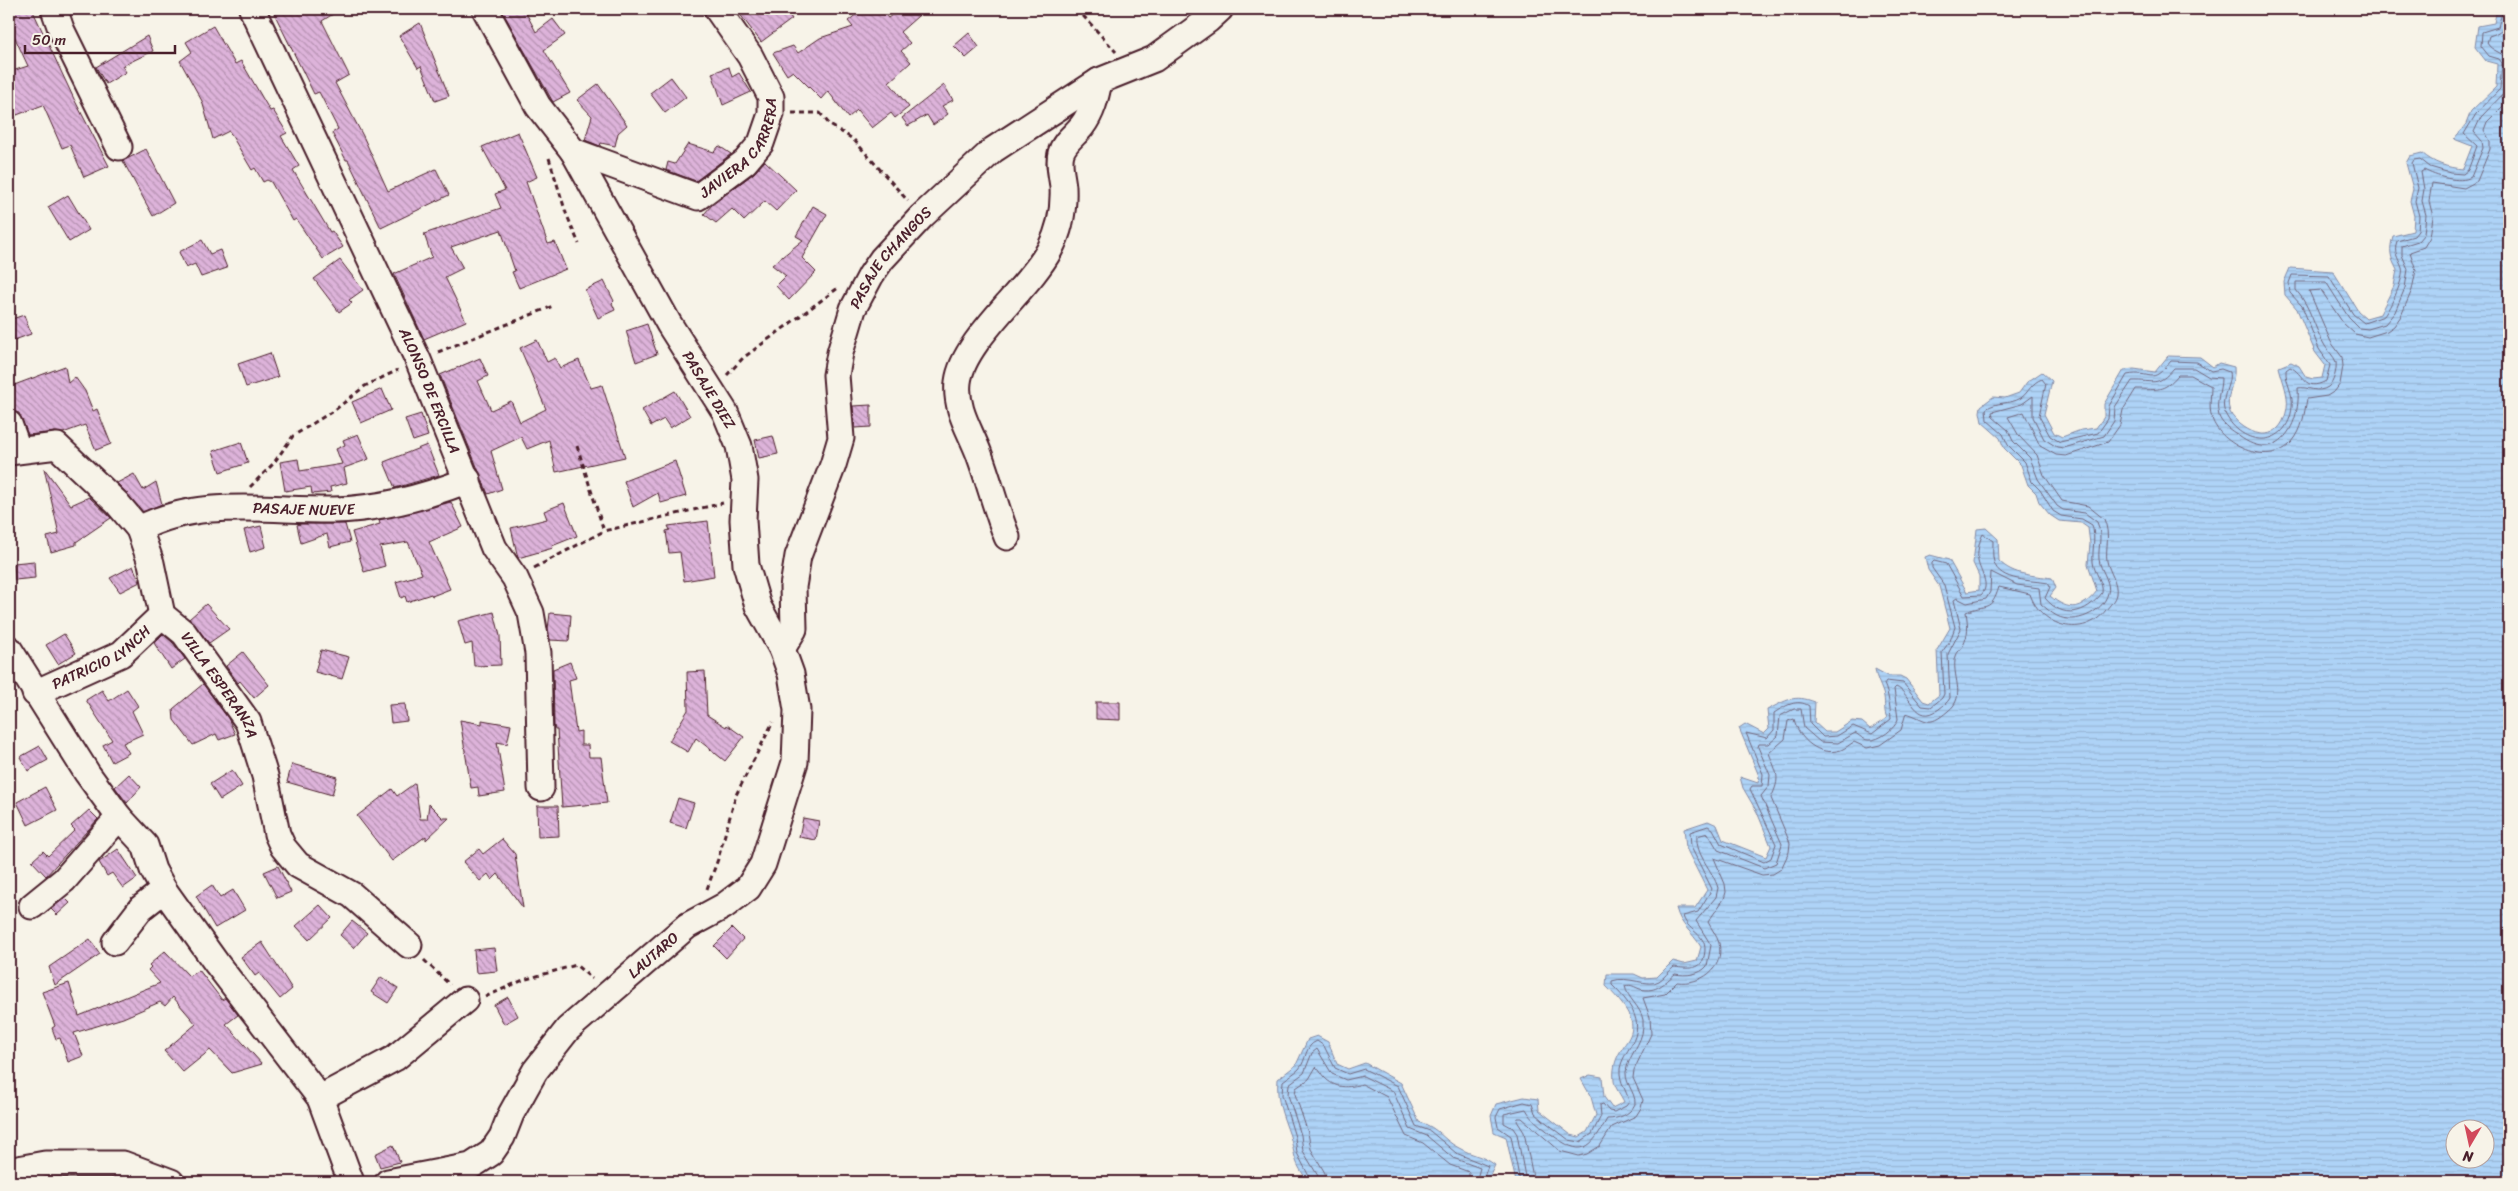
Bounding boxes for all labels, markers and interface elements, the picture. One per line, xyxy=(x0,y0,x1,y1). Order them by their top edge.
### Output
scale bar xyxy=(25,22,175,54)
text: 50 m xyxy=(32,27,67,53)
street label: JAVIERA CARRERA xyxy=(693,98,784,205)
street label: PASAJE CHANGOS xyxy=(842,199,939,314)
street label: ALONSO DE ERCILLA xyxy=(391,322,468,458)
street label: PASAJE DIEZ xyxy=(675,346,743,435)
street label: PASAJE NUEVE xyxy=(252,495,357,523)
street label: PATRICIO LYNCH xyxy=(48,618,158,697)
street label: VILLA ESPERANZA xyxy=(174,626,265,741)
street label: LAUTARO xyxy=(622,925,685,985)
north arrow xyxy=(2446,1118,2496,1168)
text: N xyxy=(2461,1143,2476,1170)

